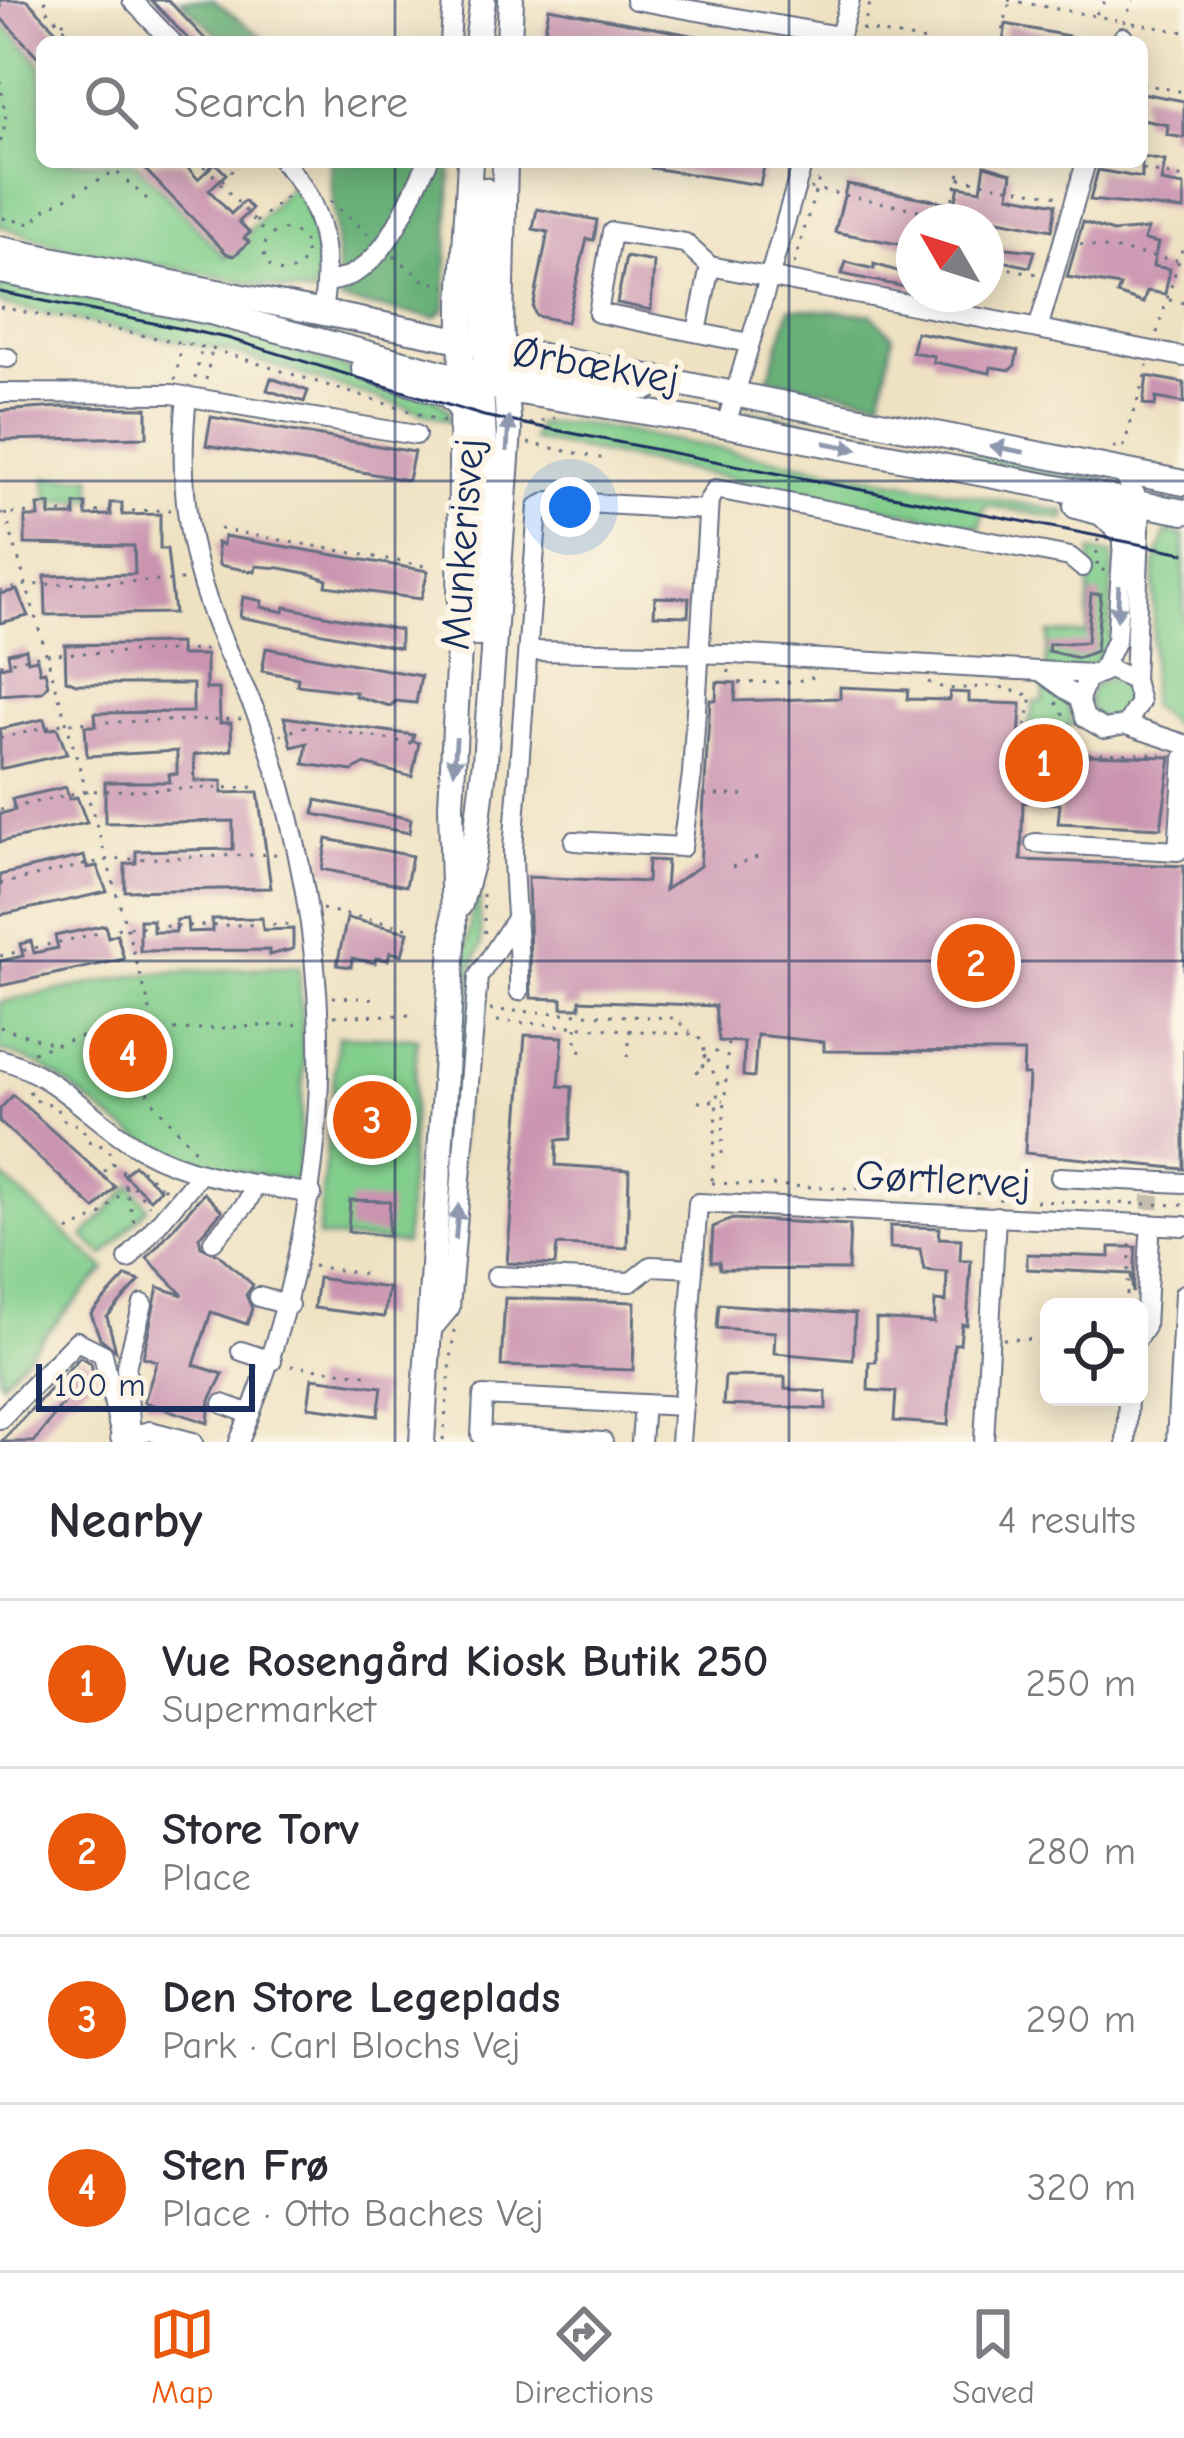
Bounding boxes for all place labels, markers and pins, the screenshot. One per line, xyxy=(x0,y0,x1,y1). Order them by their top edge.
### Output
pin: 1 xyxy=(1005,718,1083,808)
pin: 2 xyxy=(937,918,1015,1008)
pin: 4 xyxy=(89,1008,167,1098)
pin: 3 xyxy=(333,1075,411,1165)

